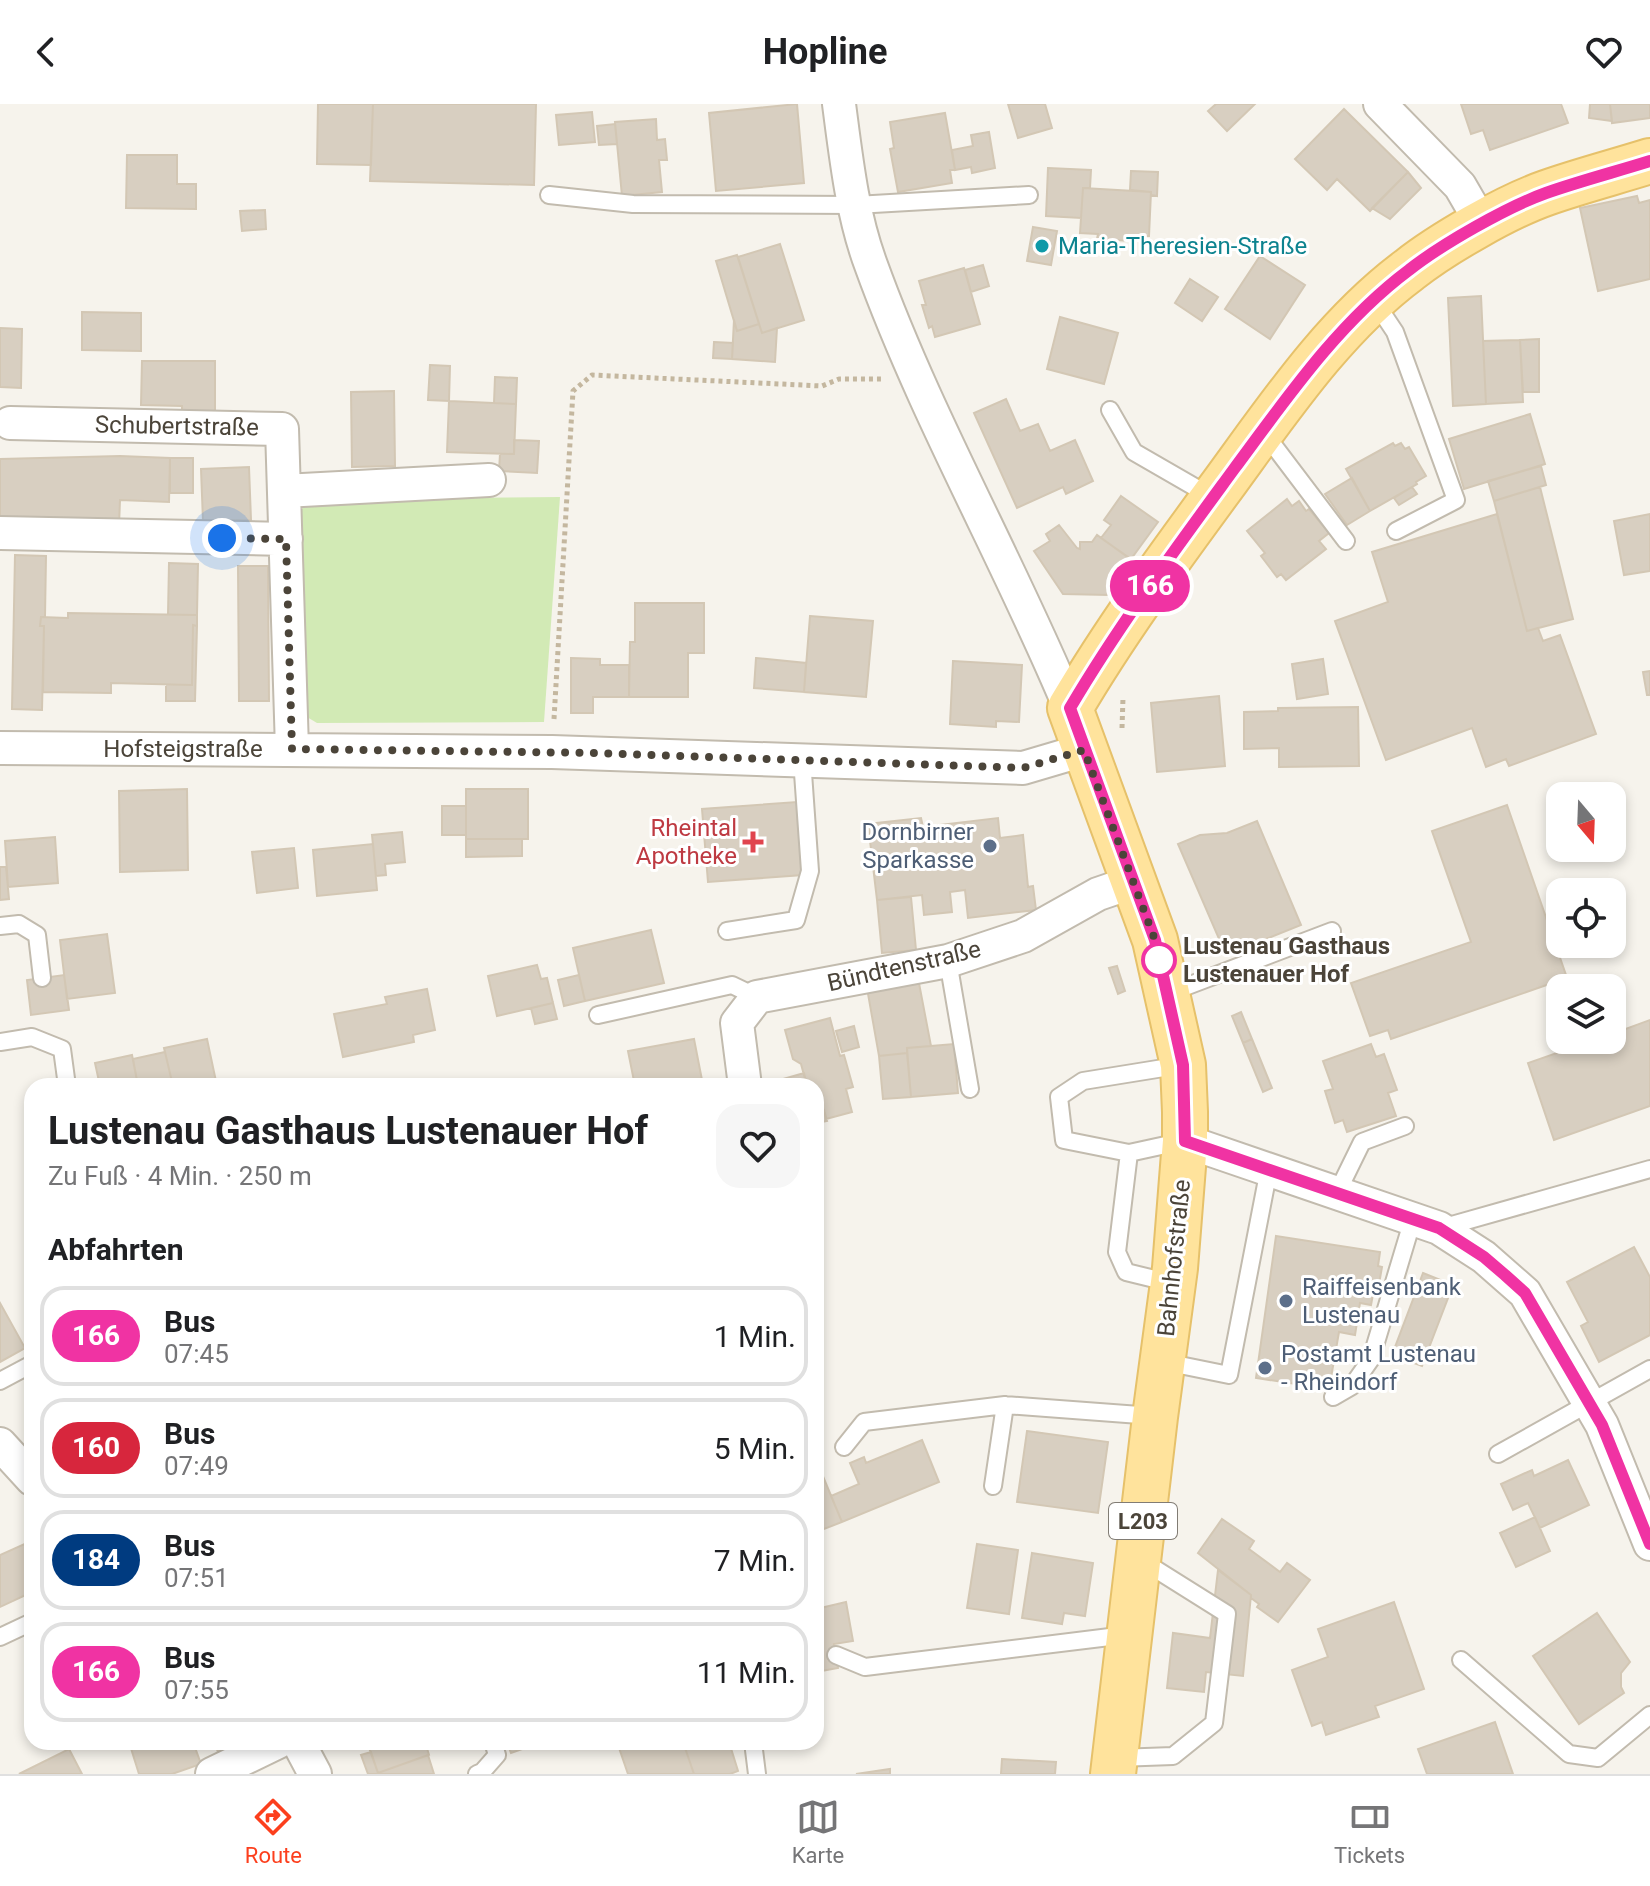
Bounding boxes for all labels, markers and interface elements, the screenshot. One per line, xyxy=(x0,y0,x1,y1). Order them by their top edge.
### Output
icon: back xyxy=(24,30,68,74)
icon: heart xyxy=(1582,30,1626,74)
text: Hopline xyxy=(763,31,887,73)
place label: Maria-Theresien-Straße xyxy=(1058,232,1307,260)
marker: Maria-Theresien-Straße xyxy=(1033,237,1051,255)
street label: Schubertstraße xyxy=(95,411,259,441)
your location xyxy=(202,518,242,558)
line badge: 166 xyxy=(1104,560,1196,612)
text: 166 xyxy=(1126,569,1174,602)
street label: Hofsteigstraße xyxy=(103,735,263,763)
north arrow xyxy=(1546,782,1626,862)
map controls xyxy=(1546,782,1626,1054)
place label: Rheintal Apotheke xyxy=(636,814,737,870)
place label: Dornbirner Sparkasse xyxy=(862,818,974,874)
marker: Rheintal Apotheke xyxy=(744,833,762,851)
marker: Dornbirner Sparkasse xyxy=(981,837,999,855)
button: locate xyxy=(1546,878,1626,958)
place label: Lustenau Gasthaus Lustenauer Hof xyxy=(1183,932,1390,988)
street label: Bündtenstraße xyxy=(824,935,984,997)
marker: Lustenau Gasthaus Lustenauer Hof xyxy=(1142,943,1176,977)
button: layers xyxy=(1546,974,1626,1054)
button: heart xyxy=(716,1104,800,1188)
text: Lustenau Gasthaus Lustenauer Hof xyxy=(48,1109,648,1153)
text: Zu Fuß · 4 Min. · 250 m xyxy=(48,1161,312,1191)
street label: Bahnhofstraße xyxy=(1152,1178,1196,1338)
text: Abfahrten xyxy=(48,1232,184,1267)
place label: Raiffeisenbank Lustenau xyxy=(1302,1273,1462,1329)
marker: Raiffeisenbank Lustenau xyxy=(1277,1292,1295,1310)
text: Bus xyxy=(164,1304,215,1339)
text: 166 xyxy=(72,1319,120,1352)
text: 1 Min. xyxy=(714,1319,796,1354)
text: 07:45 xyxy=(164,1339,229,1369)
place label: Postamt Lustenau - Rheindorf xyxy=(1281,1340,1476,1396)
marker: Postamt Lustenau - Rheindorf xyxy=(1256,1359,1274,1377)
text: Bus xyxy=(164,1416,215,1451)
text: 160 xyxy=(72,1431,120,1464)
text: 5 Min. xyxy=(714,1431,796,1466)
text: 07:49 xyxy=(164,1451,229,1481)
road number: L203 xyxy=(1109,1503,1177,1539)
text: Bus xyxy=(164,1528,215,1563)
text: 184 xyxy=(72,1543,120,1576)
text: 7 Min. xyxy=(714,1543,796,1578)
text: 07:51 xyxy=(164,1563,229,1593)
text: Bus xyxy=(164,1640,215,1675)
text: 166 xyxy=(72,1655,120,1688)
text: 11 Min. xyxy=(697,1655,796,1690)
text: 07:55 xyxy=(164,1675,229,1705)
tab: Route xyxy=(245,1795,302,1868)
tab: Karte xyxy=(792,1795,844,1868)
tab: Tickets xyxy=(1334,1795,1405,1868)

